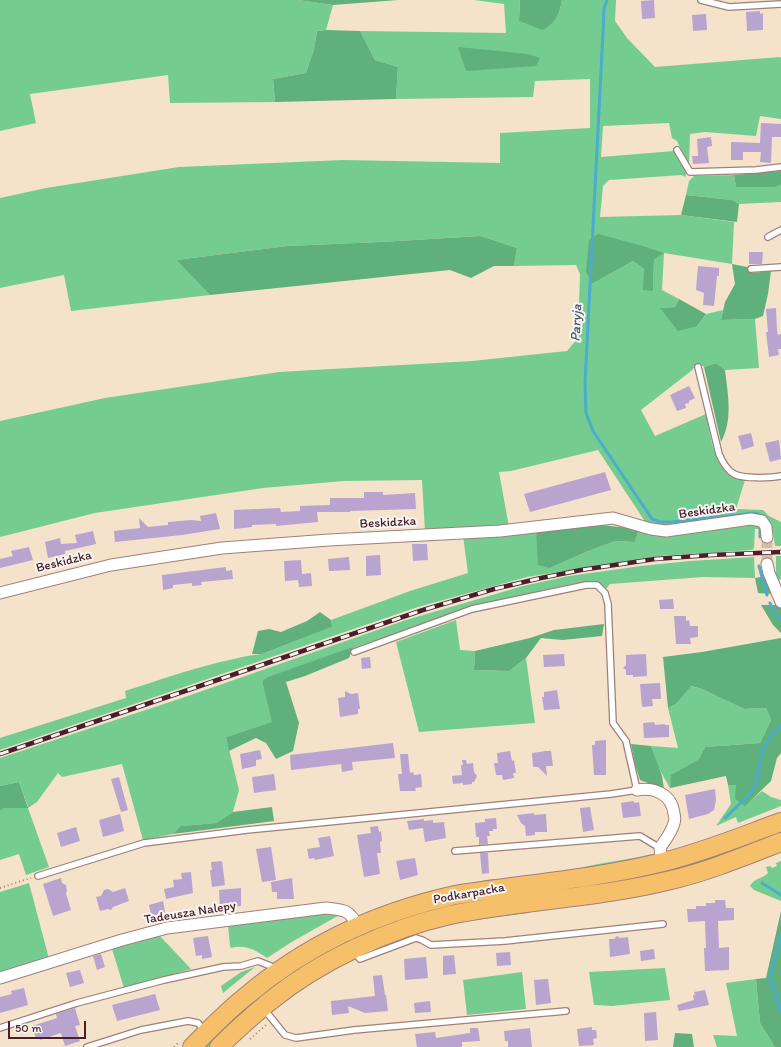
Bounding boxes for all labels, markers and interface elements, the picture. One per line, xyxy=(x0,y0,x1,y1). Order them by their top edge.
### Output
water label: Paryja xyxy=(568,304,586,342)
street label: Beskidzka xyxy=(678,499,736,523)
street label: Beskidzka xyxy=(359,514,417,532)
street label: Beskidzka xyxy=(35,548,93,576)
street label: Podkarpacka xyxy=(432,880,506,908)
street label: Tadeusza Nalepy xyxy=(143,898,237,928)
scale bar xyxy=(10,1013,88,1039)
text: 50 m xyxy=(15,1021,41,1035)

